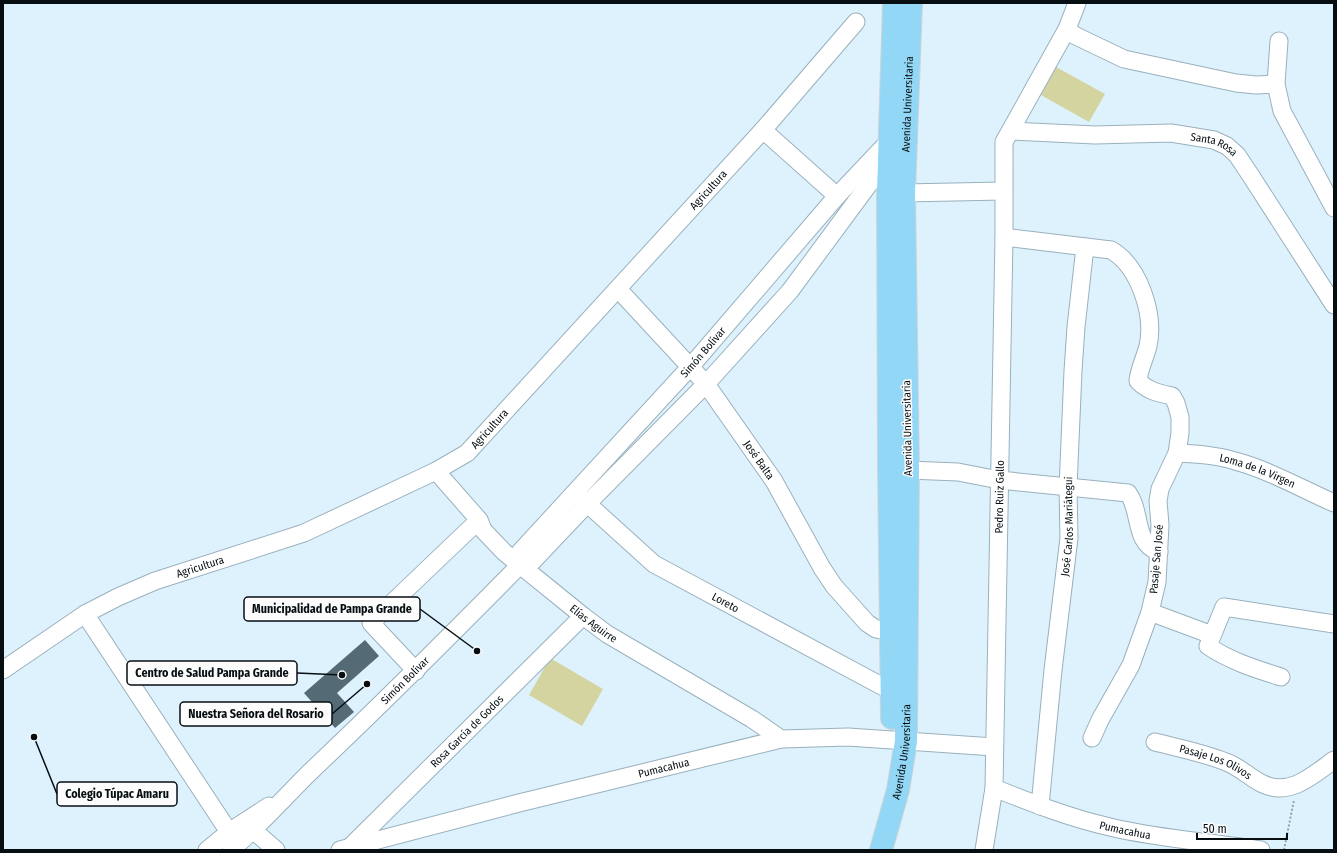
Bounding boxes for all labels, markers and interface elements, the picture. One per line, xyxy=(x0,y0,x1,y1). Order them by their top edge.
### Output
street label: Avenida Universitaria xyxy=(900,56,916,152)
street label: Santa Rosa xyxy=(1190,130,1240,159)
street label: Agricultura xyxy=(687,168,730,213)
street label: Simón Bolívar xyxy=(678,324,729,380)
street label: Avenida Universitaria xyxy=(900,380,915,476)
street label: Agricultura xyxy=(468,406,511,451)
street label: José Balta xyxy=(741,438,777,482)
street label: Loma de la Virgen xyxy=(1218,451,1297,491)
street label: Pedro Ruiz Gallo xyxy=(993,460,1007,534)
street label: José Carlos Mariátegui xyxy=(1058,476,1076,577)
street label: Pasaje San José xyxy=(1147,524,1166,594)
street label: Agricultura xyxy=(175,553,226,581)
street label: Loreto xyxy=(710,590,741,615)
callout: Municipalidad de Pampa Grande xyxy=(244,597,420,621)
text: Municipalidad de Pampa Grande xyxy=(252,602,412,616)
street label: Elías Aguirre xyxy=(567,602,619,645)
street label: Simón Bolívar xyxy=(378,654,432,707)
callout: Centro de Salud Pampa Grande xyxy=(127,661,297,685)
text: Centro de Salud Pampa Grande xyxy=(135,666,289,680)
street label: Rosa García de Godos xyxy=(428,692,506,771)
callout: Nuestra Señora del Rosario xyxy=(180,702,332,726)
street label: Avenida Universitaria xyxy=(890,704,913,801)
text: Nuestra Señora del Rosario xyxy=(188,707,324,721)
street label: Pasaje Los Olivos xyxy=(1178,742,1254,783)
street label: Pumacahua xyxy=(637,756,691,781)
callout: Colegio Túpac Amaru xyxy=(57,782,177,806)
text: Colegio Túpac Amaru xyxy=(65,787,169,801)
scale bar xyxy=(1197,815,1287,841)
street label: Pumacahua xyxy=(1098,819,1152,842)
text: 50 m xyxy=(1203,822,1227,836)

